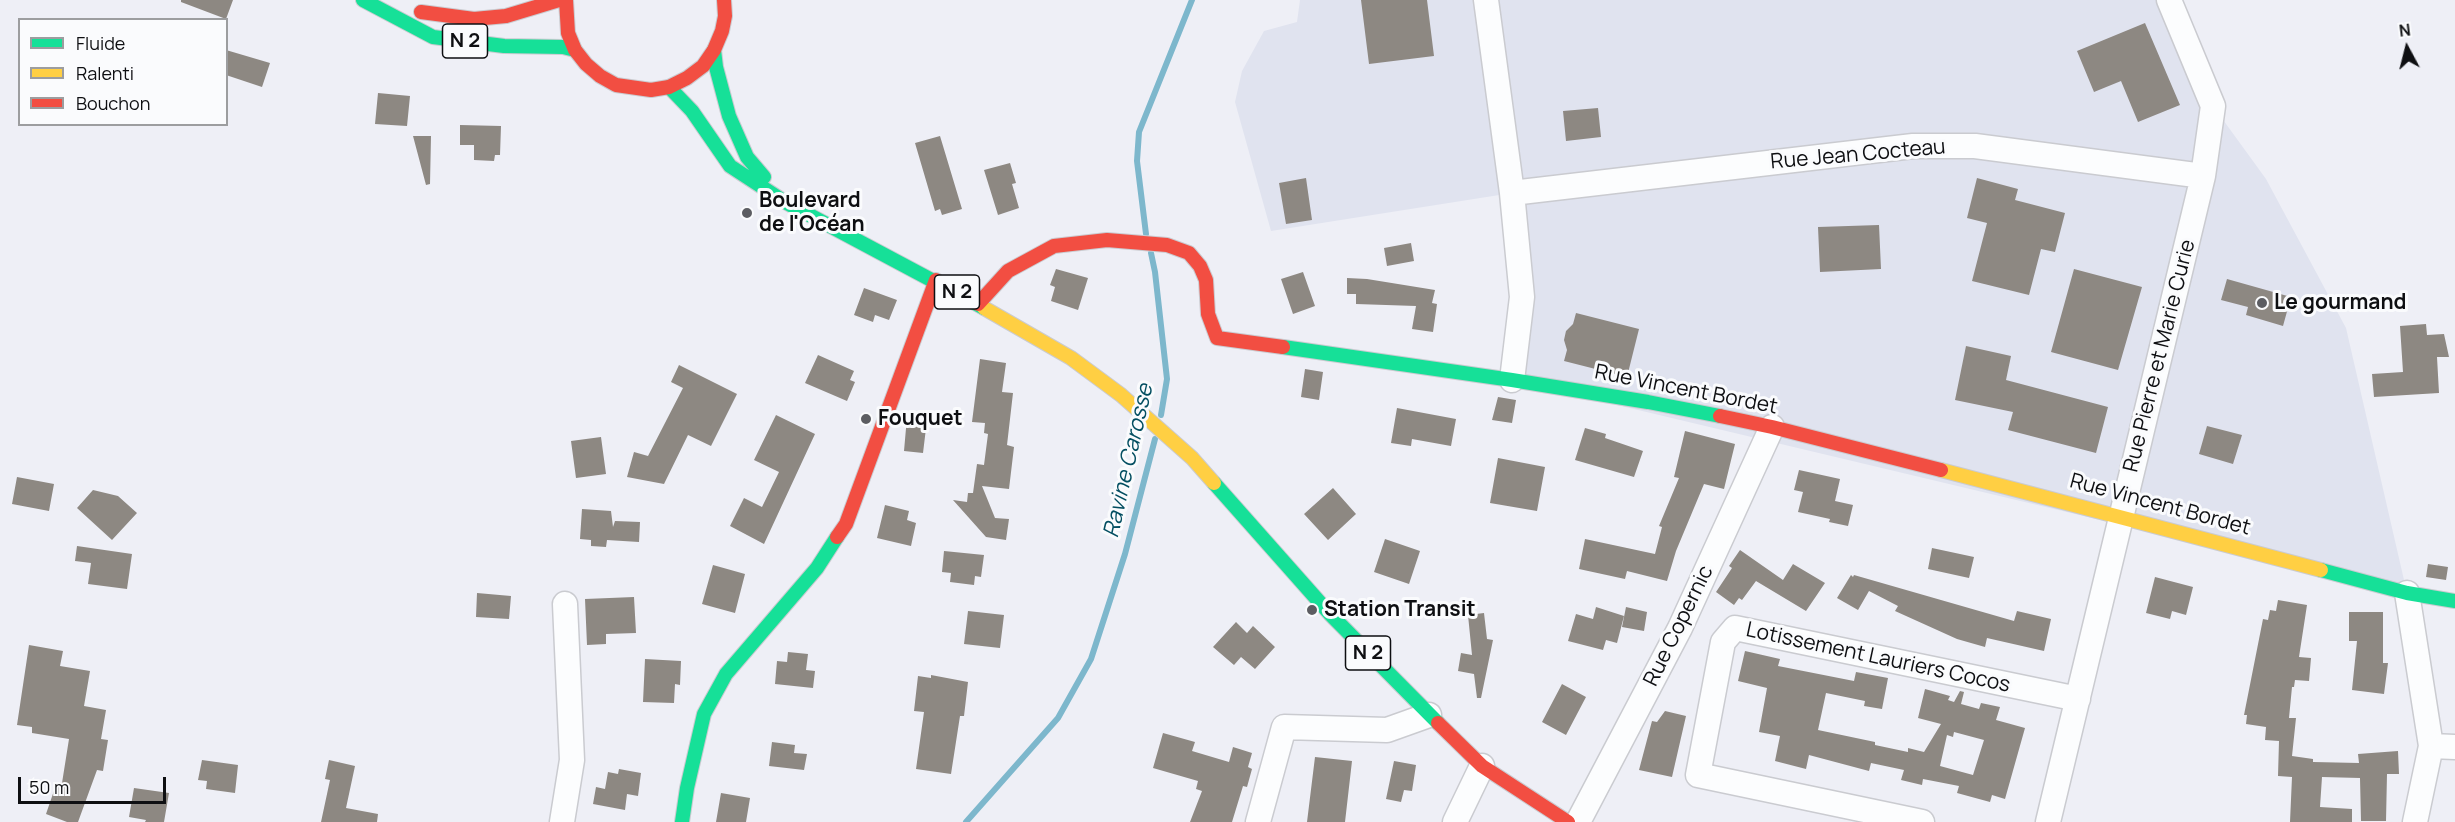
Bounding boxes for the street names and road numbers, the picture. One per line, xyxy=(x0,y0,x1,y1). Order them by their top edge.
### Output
road number: N 2 xyxy=(442,24,488,58)
street label: Rue Jean Cocteau xyxy=(1769,135,1947,175)
street label: Rue Pierre et Marie Curie xyxy=(2119,237,2201,475)
road number: N 2 xyxy=(934,275,980,309)
street label: Rue Vincent Bordet xyxy=(1592,360,1780,420)
street label: Rue Vincent Bordet xyxy=(2067,469,2253,541)
street label: Rue Copernic xyxy=(1639,562,1719,690)
street label: Lotissement Lauriers Cocos xyxy=(1744,618,2012,698)
road number: N 2 xyxy=(1346,636,1390,670)

